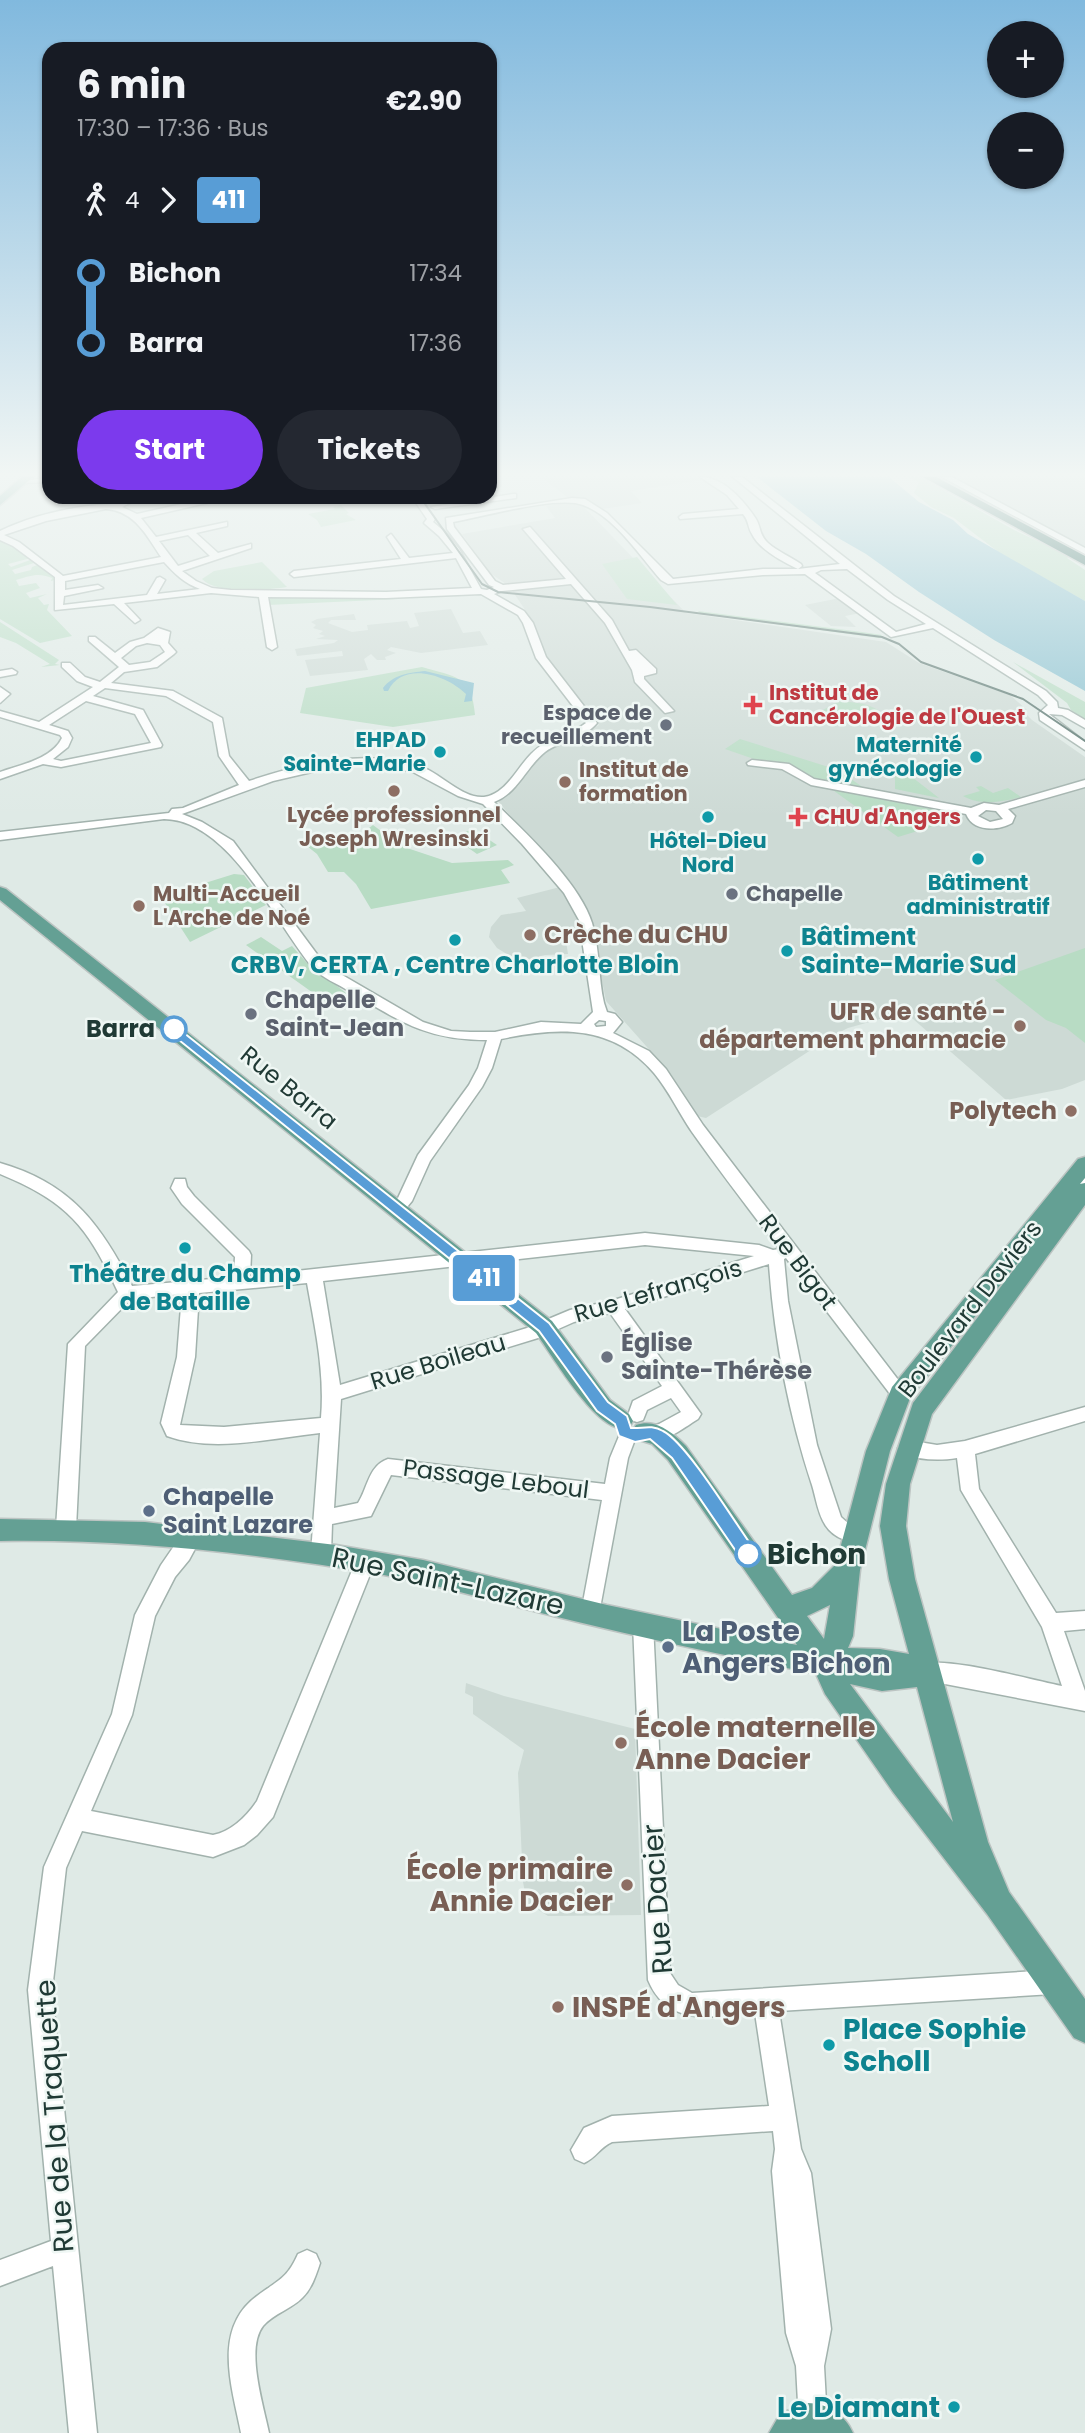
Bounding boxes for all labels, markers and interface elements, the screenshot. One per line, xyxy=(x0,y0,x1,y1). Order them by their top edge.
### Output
map controls xyxy=(987,21,1064,189)
button: + xyxy=(987,21,1064,98)
text: 6 min xyxy=(77,58,186,111)
text: €2.90 xyxy=(386,83,462,119)
text: 17:30 – 17:36 · Bus xyxy=(77,112,269,144)
button: − xyxy=(987,112,1064,189)
icon: walk xyxy=(77,181,115,219)
icon: forward xyxy=(149,181,187,219)
text: 411 xyxy=(211,183,246,216)
text: 4 xyxy=(125,184,139,216)
text: Bichon xyxy=(129,255,221,291)
text: 17:34 xyxy=(409,257,462,289)
text: Barra xyxy=(129,325,204,361)
text: 17:36 xyxy=(409,327,462,359)
button: Start xyxy=(77,410,263,490)
button: Tickets xyxy=(277,410,462,490)
place label: Institut de Cancérologie de l'Ouest xyxy=(769,678,1025,731)
marker: Institut de Cancérologie de l'Ouest xyxy=(743,695,763,715)
place label: Espace de recueillement xyxy=(501,698,652,751)
marker: Espace de recueillement xyxy=(658,717,674,733)
place label: EHPAD Sainte-Marie xyxy=(283,725,426,778)
place label: Maternité gynécologie xyxy=(828,730,962,783)
marker: EHPAD Sainte-Marie xyxy=(432,744,448,760)
marker: Maternité gynécologie xyxy=(968,749,984,765)
place label: Institut de formation xyxy=(579,755,689,808)
marker: Institut de formation xyxy=(557,774,573,790)
marker: Lycée professionnel Joseph Wresinski xyxy=(386,783,402,799)
place label: Lycée professionnel Joseph Wresinski xyxy=(287,800,501,853)
place label: CHU d'Angers xyxy=(814,802,961,831)
marker: CHU d'Angers xyxy=(788,807,808,827)
marker: Hôtel-Dieu Nord xyxy=(700,809,716,825)
place label: Hôtel-Dieu Nord xyxy=(649,826,767,879)
marker: Bâtiment administratif xyxy=(970,851,986,867)
place label: Bâtiment administratif xyxy=(906,868,1050,921)
place label: Multi-Accueil L'Arche de Noé xyxy=(153,879,310,932)
place label: Chapelle xyxy=(746,879,843,908)
marker: Chapelle xyxy=(724,886,740,902)
marker: Multi-Accueil L'Arche de Noé xyxy=(131,898,147,914)
place label: Crèche du CHU xyxy=(544,918,728,951)
place label: Bâtiment Sainte-Marie Sud xyxy=(801,920,1017,981)
marker: Crèche du CHU xyxy=(522,927,538,943)
marker: CRBV, CERTA , Centre Charlotte Bloin xyxy=(447,932,463,948)
marker: Bâtiment Sainte-Marie Sud xyxy=(779,943,795,959)
place label: CRBV, CERTA , Centre Charlotte Bloin xyxy=(231,948,679,981)
place label: Chapelle Saint-Jean xyxy=(265,983,404,1044)
place label: UFR de santé - département pharmacie xyxy=(699,995,1006,1056)
marker: Chapelle Saint-Jean xyxy=(243,1006,259,1022)
place label: Barra xyxy=(86,1012,155,1045)
marker: Barra xyxy=(161,1016,187,1042)
marker: UFR de santé - département pharmacie xyxy=(1012,1018,1028,1034)
street label: Rue Barra xyxy=(234,1038,345,1137)
place label: Polytech xyxy=(949,1094,1057,1127)
marker: Polytech xyxy=(1063,1103,1079,1119)
street label: Rue Bigot xyxy=(751,1207,845,1316)
street label: Boulevard Daviers xyxy=(890,1213,1049,1404)
marker: Théâtre du Champ de Bataille xyxy=(177,1240,193,1256)
street label: Rue Lefrançois xyxy=(570,1251,746,1330)
line badge: 411 xyxy=(444,1255,524,1301)
place label: Théâtre du Champ de Bataille xyxy=(69,1257,301,1318)
text: 411 xyxy=(467,1261,501,1294)
street label: Rue Boileau xyxy=(366,1325,509,1398)
place label: Église Sainte-Thérèse xyxy=(621,1326,812,1387)
marker: Église Sainte-Thérèse xyxy=(599,1349,615,1365)
street label: Passage Leboul xyxy=(401,1451,591,1506)
place label: Chapelle Saint Lazare xyxy=(163,1480,313,1541)
marker: Chapelle Saint Lazare xyxy=(141,1503,157,1519)
place label: Bichon xyxy=(767,1535,866,1574)
street label: Rue Saint-Lazare xyxy=(328,1538,567,1625)
marker: Bichon xyxy=(735,1541,761,1567)
place label: La Poste Angers Bichon xyxy=(682,1612,891,1683)
marker: La Poste Angers Bichon xyxy=(660,1639,676,1655)
place label: École maternelle Anne Dacier xyxy=(635,1708,876,1779)
marker: École maternelle Anne Dacier xyxy=(613,1735,629,1751)
street label: Rue Dacier xyxy=(633,1823,682,1975)
place label: École primaire Annie Dacier xyxy=(406,1850,613,1921)
marker: École primaire Annie Dacier xyxy=(619,1877,635,1893)
street label: Rue de la Traquette xyxy=(26,1978,83,2254)
place label: INSPÉ d'Angers xyxy=(572,1988,786,2027)
marker: INSPÉ d'Angers xyxy=(550,1999,566,2015)
place label: Place Sophie Scholl xyxy=(843,2010,1026,2081)
marker: Place Sophie Scholl xyxy=(821,2037,837,2053)
place label: Le Diamant xyxy=(777,2388,940,2427)
marker: Le Diamant xyxy=(946,2399,962,2415)

